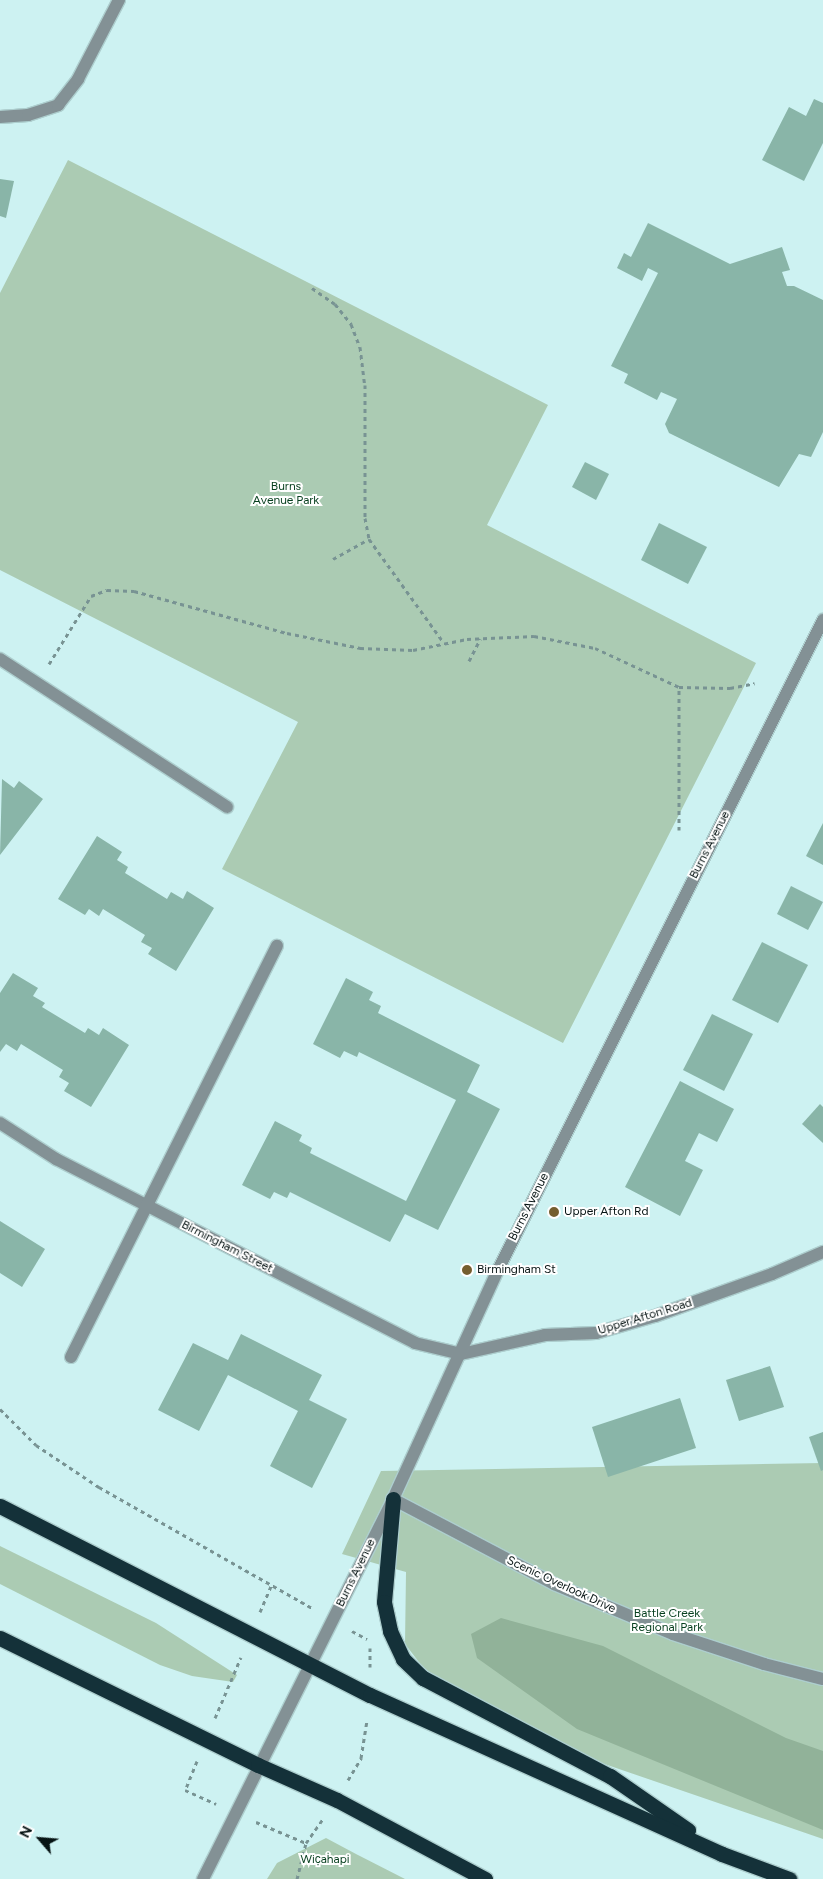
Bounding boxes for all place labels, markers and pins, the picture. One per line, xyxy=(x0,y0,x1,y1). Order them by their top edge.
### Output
place label: Upper Afton Rd xyxy=(564,1205,648,1219)
marker: Upper Afton Rd xyxy=(548,1206,560,1218)
place label: Birmingham St xyxy=(477,1263,556,1277)
marker: Birmingham St xyxy=(461,1264,473,1276)

